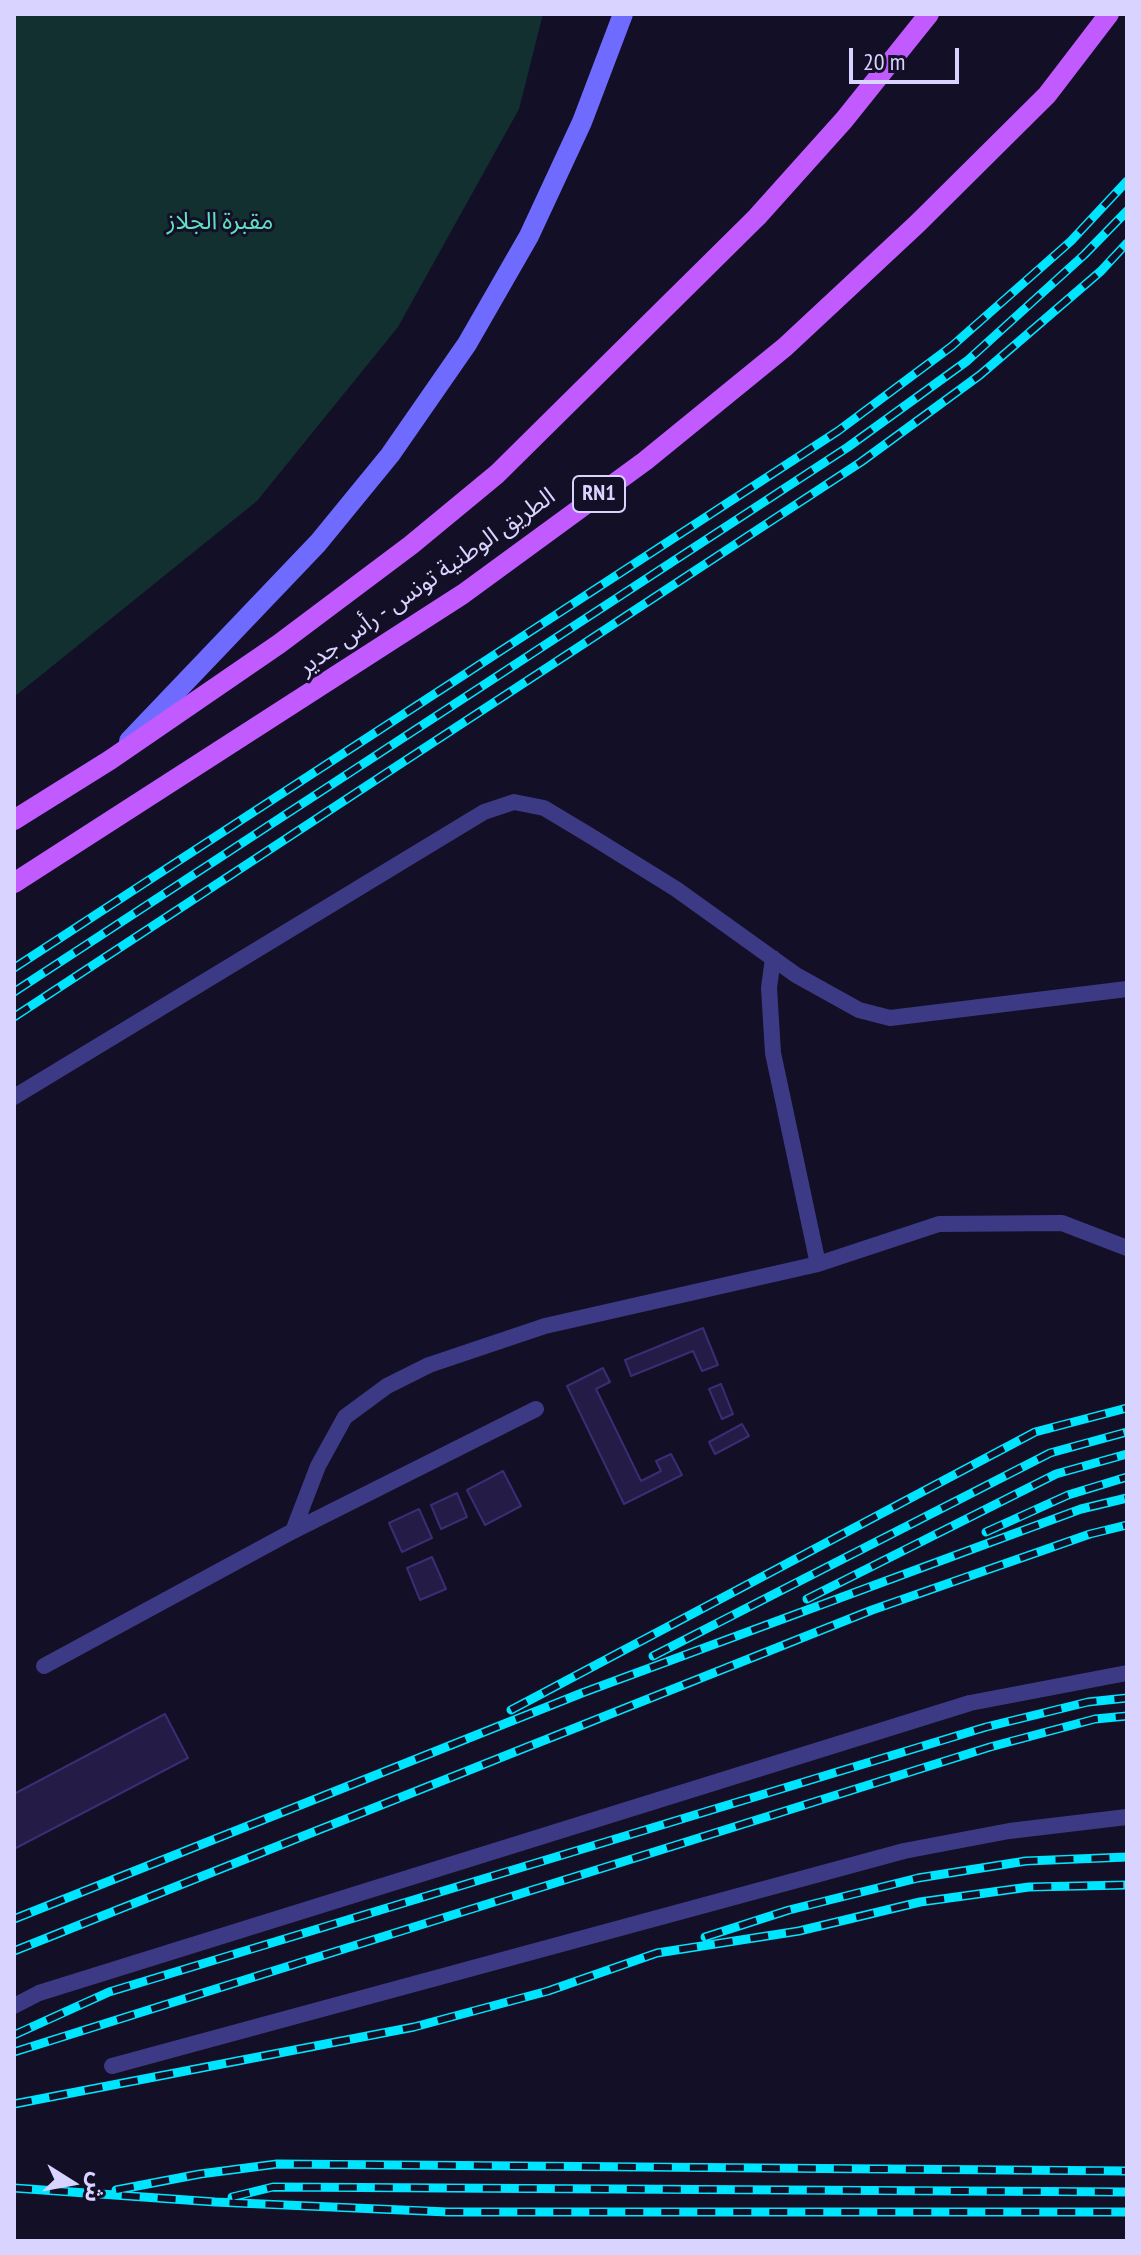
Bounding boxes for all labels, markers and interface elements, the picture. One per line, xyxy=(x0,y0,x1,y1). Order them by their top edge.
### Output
scale bar xyxy=(853,32,963,82)
text: 20 m xyxy=(863,46,905,77)
park label: مقبرة الجلاز xyxy=(167,208,273,236)
road number: RN1 xyxy=(573,476,625,512)
street label: الطريق الوطنية تونس - رأس جدير xyxy=(293,482,561,682)
north arrow xyxy=(32,2143,112,2223)
text: ش xyxy=(79,2170,112,2205)

